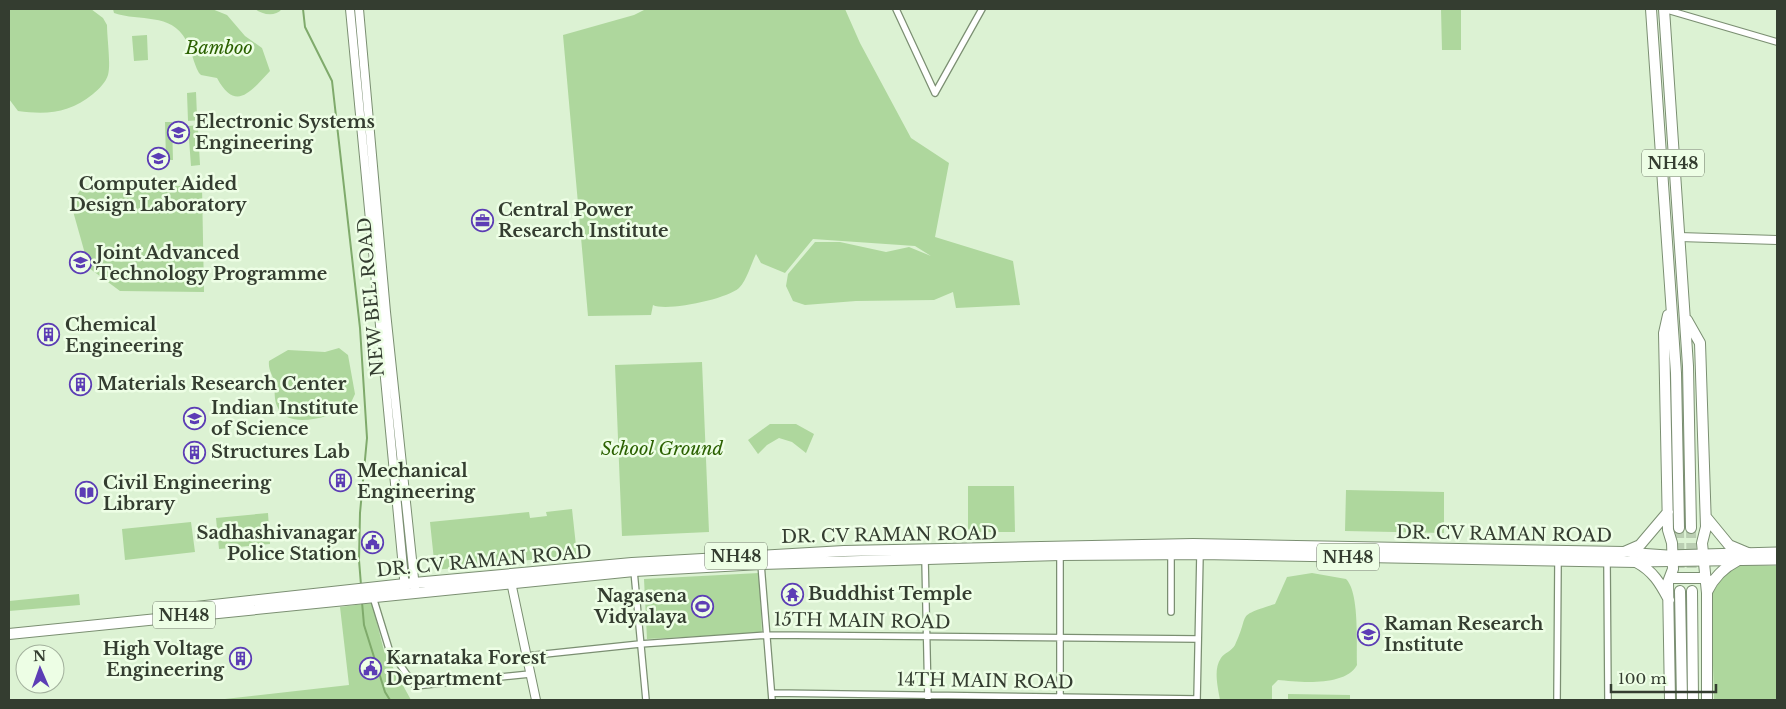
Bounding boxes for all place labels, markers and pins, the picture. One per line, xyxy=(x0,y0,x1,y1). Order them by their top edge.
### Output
place label: Electronic Systems Engineering xyxy=(195,111,375,154)
school or university icon: Electronic Systems Engineering xyxy=(167,120,191,144)
school or university icon: Computer Aided Design Laboratory xyxy=(146,147,170,171)
place label: Computer Aided Design Laboratory xyxy=(69,173,247,216)
place label: Central Power Research Institute xyxy=(498,199,669,242)
office icon: Central Power Research Institute xyxy=(470,208,494,232)
place label: Joint Advanced Technology Programme xyxy=(92,242,327,285)
school or university icon: Joint Advanced Technology Programme xyxy=(68,251,92,275)
place label: Chemical Engineering xyxy=(65,314,184,357)
building icon: Chemical Engineering xyxy=(37,323,61,347)
building icon: Materials Research Center xyxy=(69,372,93,396)
place label: Materials Research Center xyxy=(97,373,347,395)
place label: Indian Institute of Science xyxy=(211,397,359,440)
school or university icon: Indian Institute of Science xyxy=(183,406,207,430)
building icon: Structures Lab xyxy=(183,440,207,464)
place label: Structures Lab xyxy=(211,441,350,463)
place label: Mechanical Engineering xyxy=(357,460,476,503)
building icon: Mechanical Engineering xyxy=(329,469,353,493)
place label: Civil Engineering Library xyxy=(103,472,272,515)
library icon: Civil Engineering Library xyxy=(75,481,99,505)
place label: Sadhashivanagar Police Station xyxy=(196,522,357,565)
public building icon: Sadhashivanagar Police Station xyxy=(361,531,385,555)
temple icon: Buddhist Temple xyxy=(780,582,804,606)
place label: Buddhist Temple xyxy=(808,583,972,605)
place label: Nagasena Vidyalaya xyxy=(593,585,688,628)
sports icon: Nagasena Vidyalaya xyxy=(691,594,715,618)
place label: Raman Research Institute xyxy=(1384,613,1543,656)
school or university icon: Raman Research Institute xyxy=(1356,622,1380,646)
place label: High Voltage Engineering xyxy=(103,638,225,681)
building icon: High Voltage Engineering xyxy=(228,647,252,671)
place label: Karnataka Forest Department xyxy=(386,647,546,690)
public building icon: Karnataka Forest Department xyxy=(358,656,382,680)

